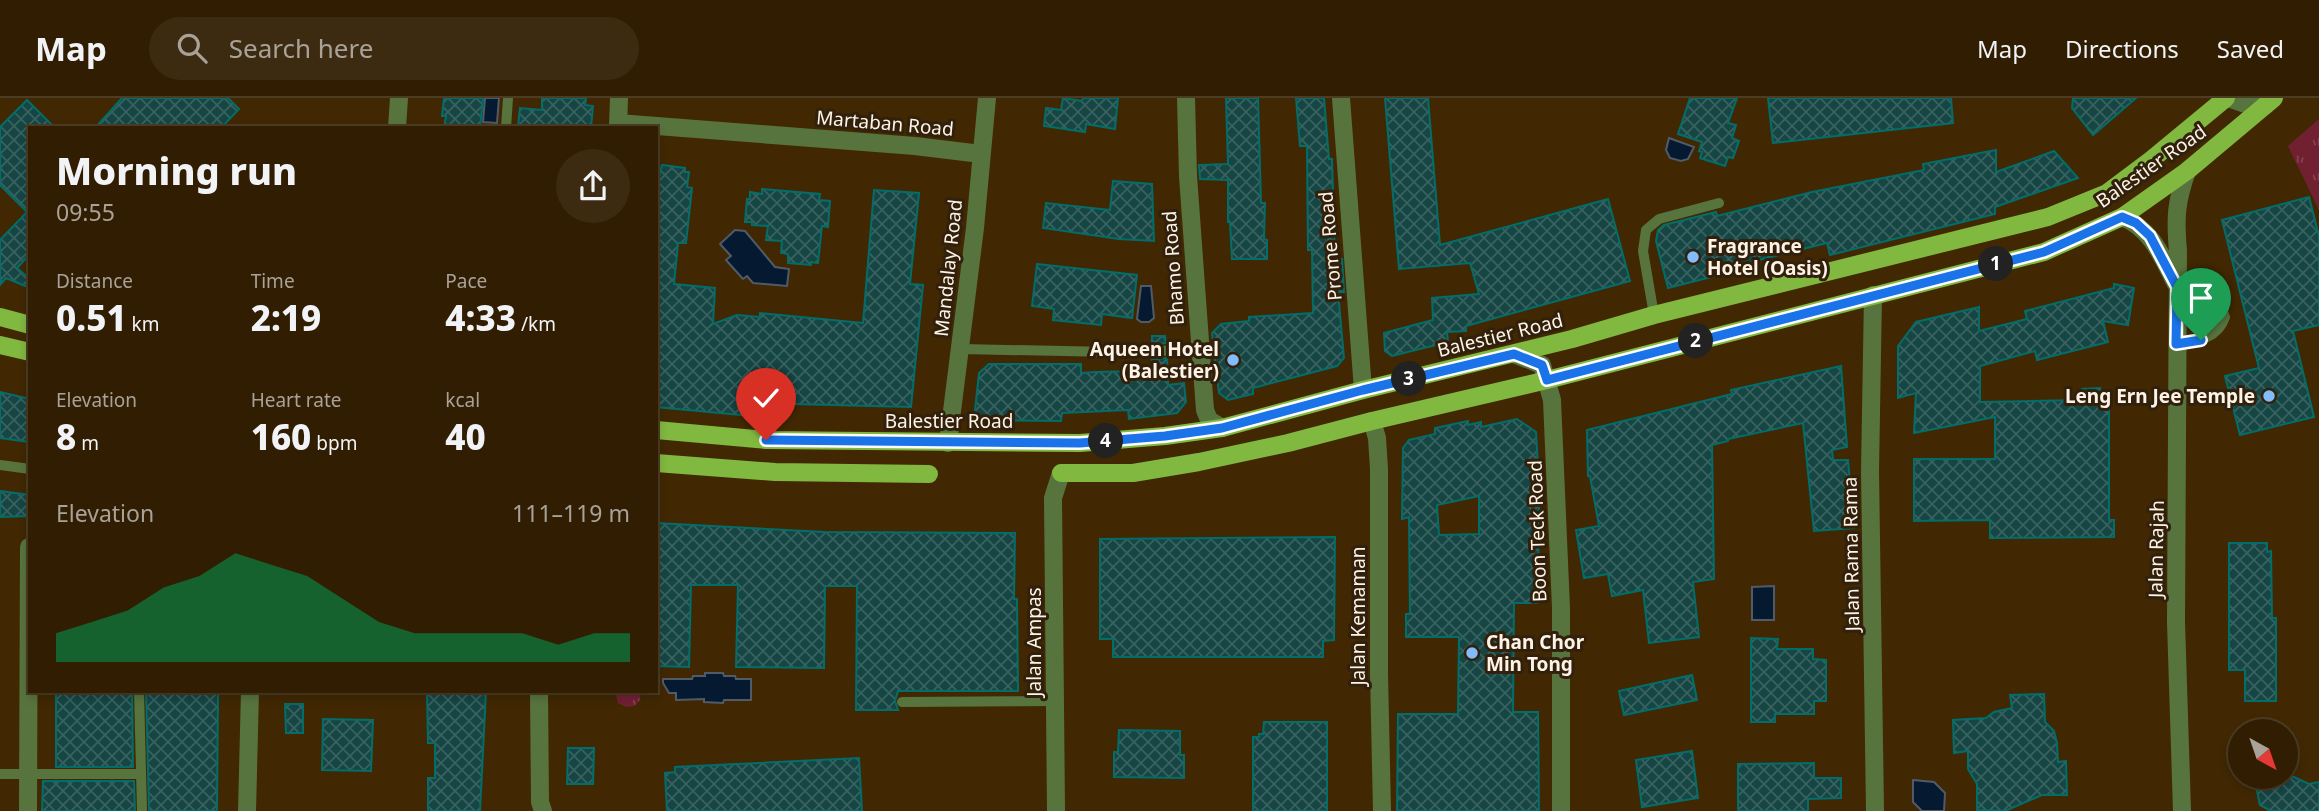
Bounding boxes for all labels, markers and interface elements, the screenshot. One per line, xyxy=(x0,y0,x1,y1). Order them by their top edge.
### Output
search box xyxy=(149,17,639,80)
text: Map xyxy=(35,26,107,71)
icon: search xyxy=(173,29,211,67)
text: Search here xyxy=(229,30,373,66)
text: Map xyxy=(1977,32,2027,65)
text: Directions xyxy=(2065,32,2179,65)
text: Saved xyxy=(2217,32,2284,65)
street label: Martaban Road xyxy=(815,104,955,142)
street label: Balestier Road xyxy=(2091,118,2211,214)
text: Morning run xyxy=(56,144,297,196)
button: share xyxy=(556,149,630,223)
street label: Prome Road xyxy=(1312,190,1348,302)
text: 09:55 xyxy=(56,196,115,228)
street label: Mandalay Road xyxy=(928,198,968,338)
street label: Bhamo Road xyxy=(1156,210,1190,326)
place label: Fragrance Hotel (Oasis) xyxy=(1707,233,1828,281)
pin: 1 xyxy=(1979,246,2014,282)
marker: Fragrance Hotel (Oasis) xyxy=(1685,249,1701,265)
text: 1 xyxy=(1990,250,2001,276)
text: Distance xyxy=(56,268,133,294)
text: Time xyxy=(251,268,295,294)
text: Pace xyxy=(445,268,487,294)
pin xyxy=(2171,268,2231,340)
icon: arrive xyxy=(2182,279,2220,317)
text: 0.51 xyxy=(56,294,127,341)
text: 2:19 xyxy=(251,294,321,341)
text: 4:33 xyxy=(445,294,516,341)
street label: Balestier Road xyxy=(1434,307,1566,363)
text: km xyxy=(127,311,160,337)
text: /km xyxy=(516,311,556,337)
pin: 2 xyxy=(1678,324,1714,358)
text: 2 xyxy=(1690,327,1701,353)
place label: Aqueen Hotel (Balestier) xyxy=(1090,336,1219,384)
marker: Aqueen Hotel (Balestier) xyxy=(1225,352,1241,368)
pin: 3 xyxy=(1392,362,1426,396)
text: 3 xyxy=(1403,365,1414,391)
pin xyxy=(736,368,796,440)
icon: check xyxy=(747,379,785,417)
place label: Leng Ern Jee Temple xyxy=(2065,383,2255,409)
text: Elevation xyxy=(56,387,137,413)
text: Heart rate xyxy=(251,387,341,413)
text: kcal xyxy=(445,387,480,413)
marker: Leng Ern Jee Temple xyxy=(2261,388,2277,404)
street label: Balestier Road xyxy=(885,408,1013,434)
text: 8 xyxy=(56,413,76,460)
text: 160 xyxy=(251,413,311,460)
text: 40 xyxy=(445,413,486,460)
pin: 4 xyxy=(1088,424,1124,458)
text: 4 xyxy=(1100,427,1111,453)
text: m xyxy=(76,430,99,456)
text: bpm xyxy=(311,430,357,456)
street label: Boon Teck Road xyxy=(1522,460,1552,602)
street label: Jalan Rama Rama xyxy=(1837,476,1865,634)
text: Elevation xyxy=(56,497,154,529)
text: 111–119 m xyxy=(512,497,630,529)
street label: Jalan Rajah xyxy=(2142,500,2170,600)
street label: Jalan Kemaman xyxy=(1345,546,1371,688)
street label: Jalan Ampas xyxy=(1021,587,1047,699)
place label: Chan Chor Min Tong xyxy=(1486,629,1585,677)
marker: Chan Chor Min Tong xyxy=(1464,645,1480,661)
north arrow xyxy=(2228,719,2298,789)
map controls xyxy=(2228,719,2298,789)

